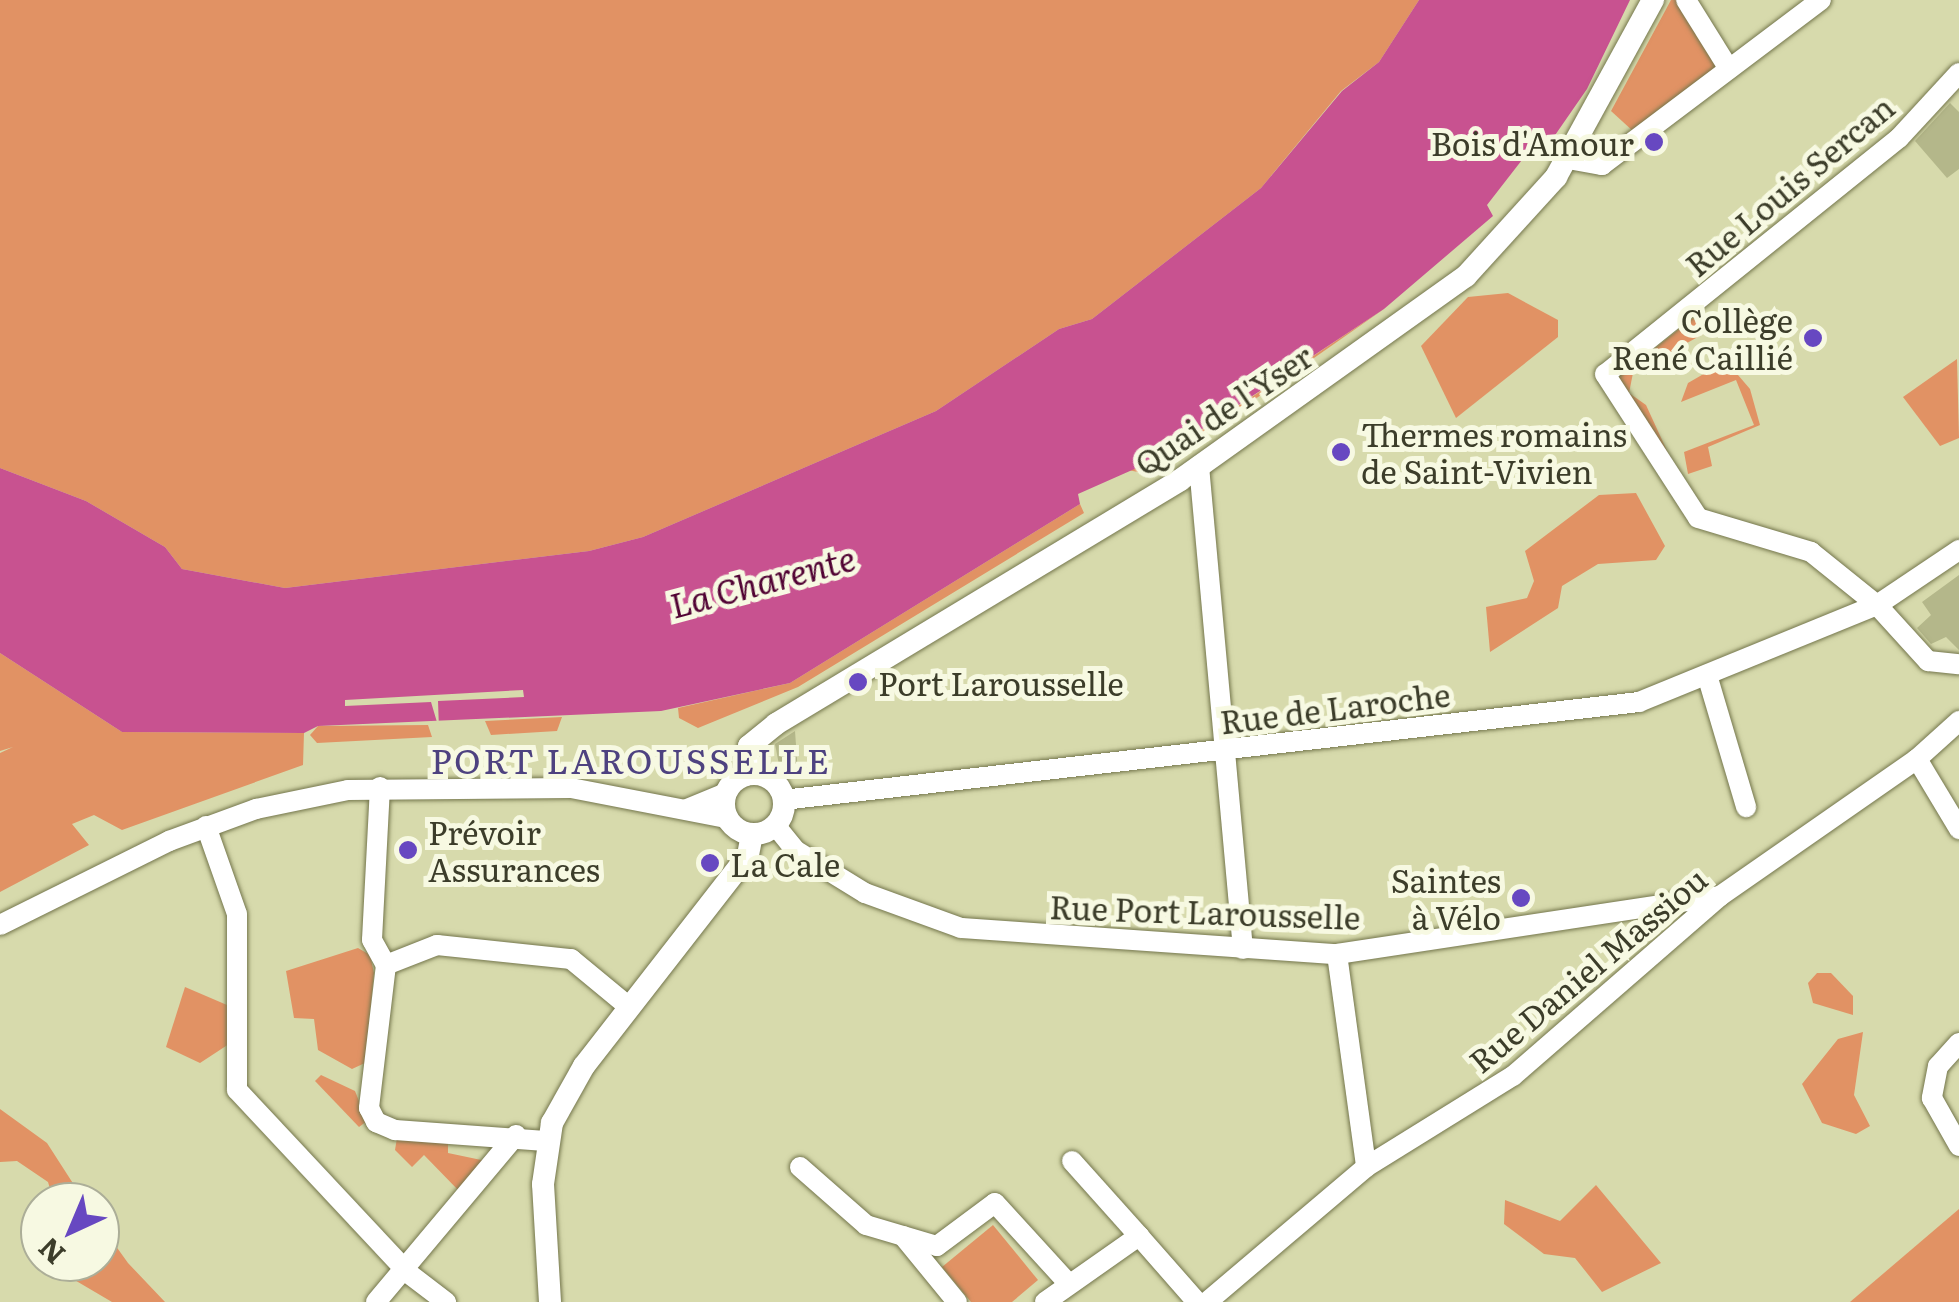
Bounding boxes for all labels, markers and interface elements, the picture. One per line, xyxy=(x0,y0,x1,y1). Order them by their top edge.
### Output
street label: Rue Louis Sercan xyxy=(1677,87,1901,283)
place label: Bois d'Amour xyxy=(1431,123,1634,161)
marker: Bois d'Amour xyxy=(1643,131,1665,153)
place label: Collège René Caillié xyxy=(1612,301,1793,376)
marker: Collège René Caillié xyxy=(1802,327,1824,349)
street label: Quai de l'Yser xyxy=(1127,336,1319,482)
place label: Thermes romains de Saint-Vivien xyxy=(1361,415,1627,490)
marker: Thermes romains de Saint-Vivien xyxy=(1330,441,1352,463)
water label: La Charente xyxy=(665,535,859,625)
place label: Port Larousselle xyxy=(878,663,1124,701)
marker: Port Larousselle xyxy=(847,671,869,693)
street label: Rue de Laroche xyxy=(1218,674,1452,740)
district label: PORT LAROUSSELLE xyxy=(431,738,831,780)
place label: Prévoir Assurances xyxy=(428,813,600,888)
marker: Prévoir Assurances xyxy=(397,839,419,861)
place label: La Cale xyxy=(730,844,840,882)
marker: La Cale xyxy=(699,852,721,874)
street label: Rue Daniel Massiou xyxy=(1460,858,1714,1080)
place label: Saintes à Vélo xyxy=(1391,861,1501,936)
street label: Rue Port Larousselle xyxy=(1049,886,1361,936)
marker: Saintes à Vélo xyxy=(1510,887,1532,909)
north arrow xyxy=(20,1182,120,1282)
text: N xyxy=(28,1229,74,1275)

